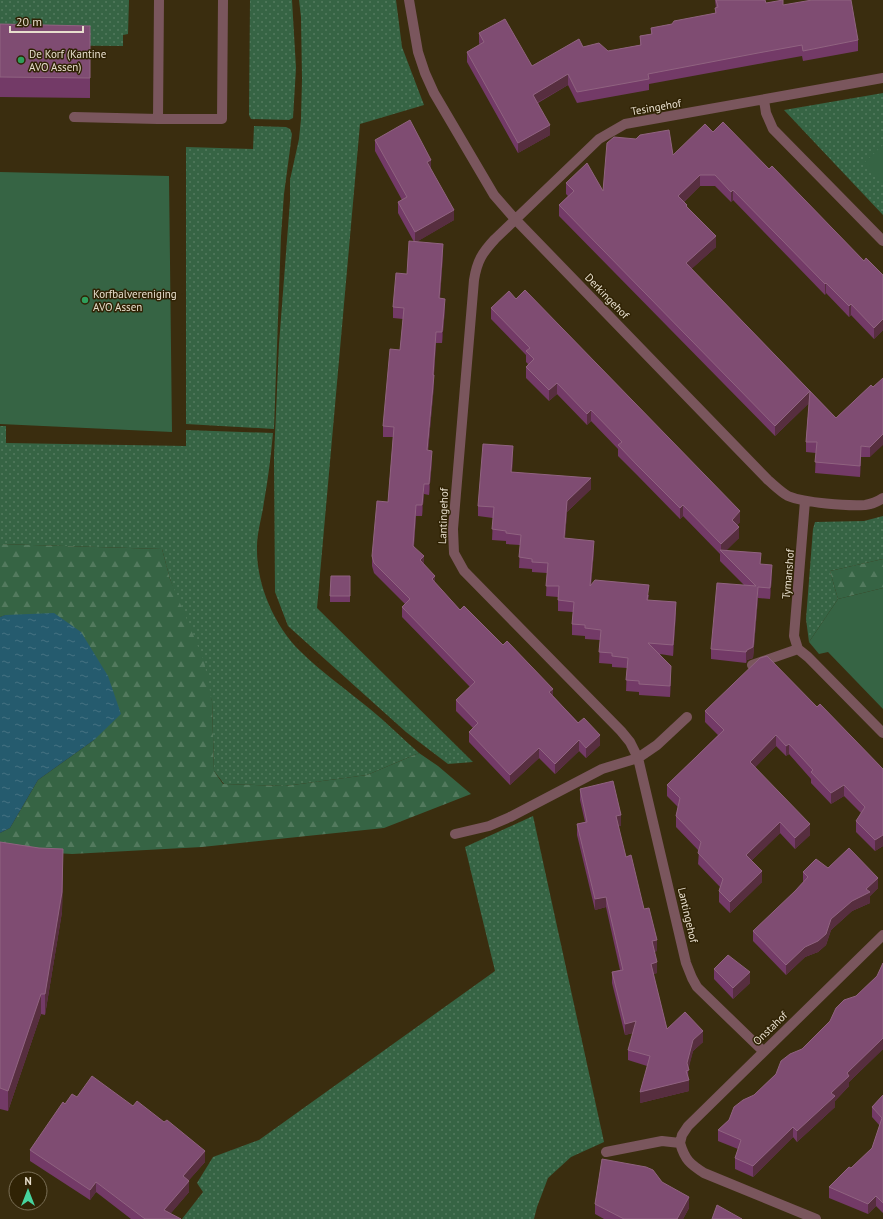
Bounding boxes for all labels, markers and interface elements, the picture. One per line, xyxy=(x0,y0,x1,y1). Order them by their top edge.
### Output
scale bar xyxy=(10,8,83,34)
text: 20 m xyxy=(16,14,42,29)
place label: De Korf (Kantine AVO Assen) xyxy=(29,47,107,74)
marker: De Korf (Kantine AVO Assen) xyxy=(16,55,26,65)
street label: Tesingehof xyxy=(630,96,683,118)
street label: Derkingehof xyxy=(582,270,632,322)
place label: Korfbalvereniging AVO Assen xyxy=(93,287,177,314)
marker: Korfbalvereniging AVO Assen xyxy=(80,295,90,305)
street label: Lantingehof xyxy=(435,487,451,544)
street label: Tymanshof xyxy=(779,548,797,600)
street label: Lantingehof xyxy=(675,886,701,945)
street label: Onstahof xyxy=(750,1008,791,1048)
north arrow xyxy=(8,1171,48,1211)
text: N xyxy=(24,1174,32,1188)

